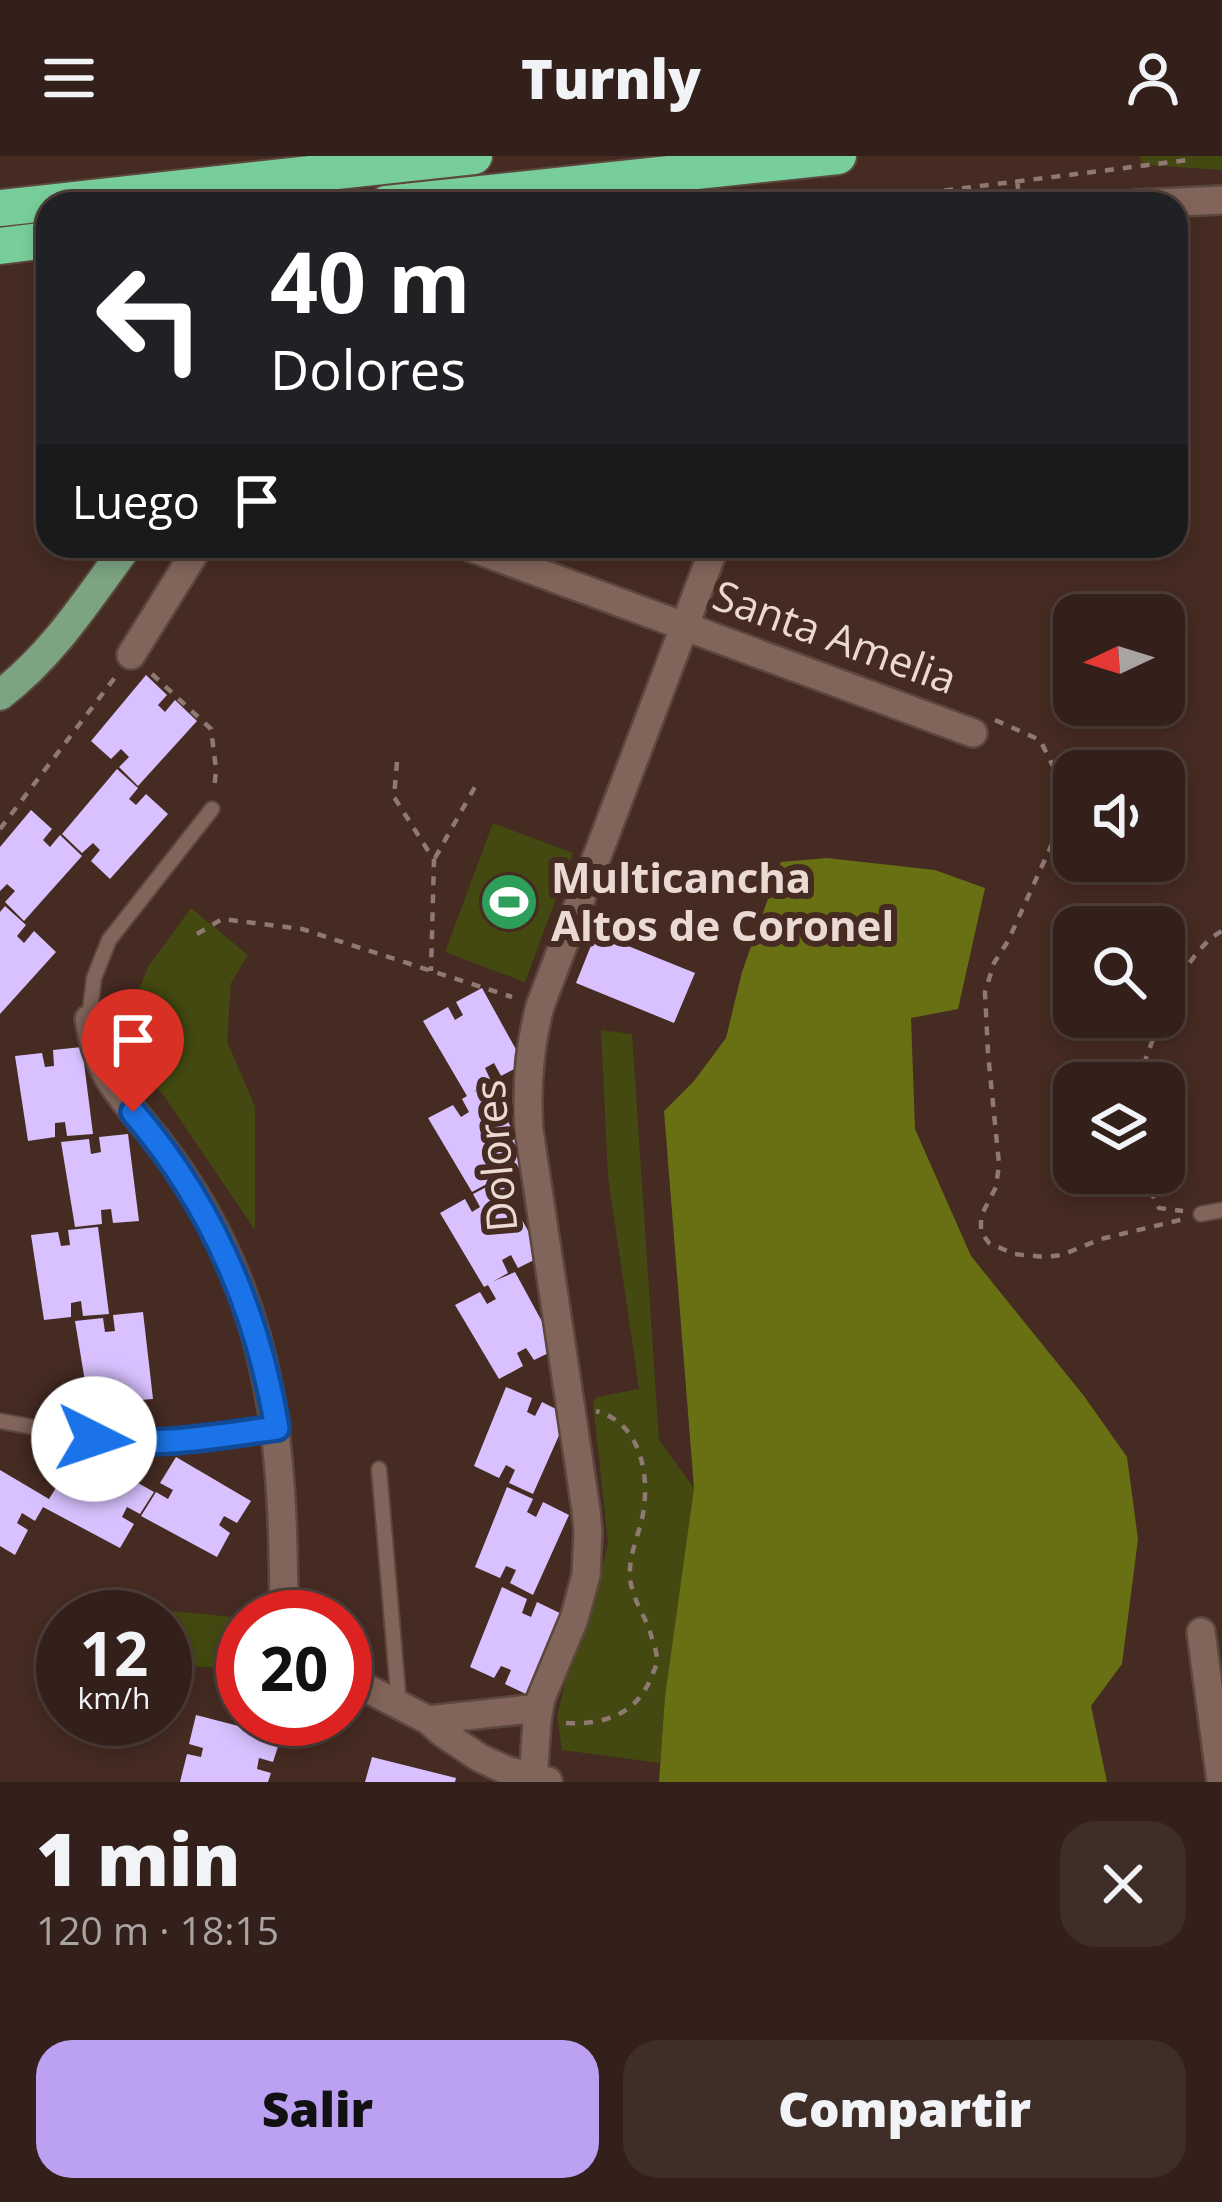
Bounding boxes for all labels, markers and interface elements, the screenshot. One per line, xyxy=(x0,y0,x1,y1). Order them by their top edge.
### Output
text: Turnly xyxy=(521,41,701,115)
icon: menu xyxy=(36,45,102,111)
icon: person xyxy=(1120,45,1186,111)
text: 40 m xyxy=(270,223,470,338)
icon: left xyxy=(72,240,228,396)
text: Dolores xyxy=(270,332,466,406)
icon: arrive xyxy=(224,468,290,534)
text: Luego xyxy=(72,471,200,532)
street label: Santa Amelia xyxy=(706,565,965,706)
north arrow xyxy=(1053,594,1185,726)
map controls xyxy=(1053,594,1185,1194)
button: sound xyxy=(1053,750,1185,882)
place label: Multicancha Altos de Coronel xyxy=(551,848,894,953)
sports icon: Multicancha Altos de Coronel xyxy=(478,871,540,933)
button: search xyxy=(1053,906,1185,1038)
pin xyxy=(82,989,184,1112)
icon: arrive xyxy=(100,1007,166,1073)
button: layers xyxy=(1053,1062,1185,1194)
street label: Dolores xyxy=(459,1078,530,1235)
position arrow xyxy=(31,1376,157,1502)
speed limit sign: 20 xyxy=(216,1590,372,1746)
text: 12 xyxy=(80,1612,148,1694)
text: km/h xyxy=(78,1677,150,1718)
text: 1 min xyxy=(36,1809,241,1907)
button: close xyxy=(1060,1821,1186,1947)
text: 120 m · 18:15 xyxy=(36,1903,279,1956)
button: Salir xyxy=(36,2040,599,2178)
button: Compartir xyxy=(623,2040,1186,2178)

